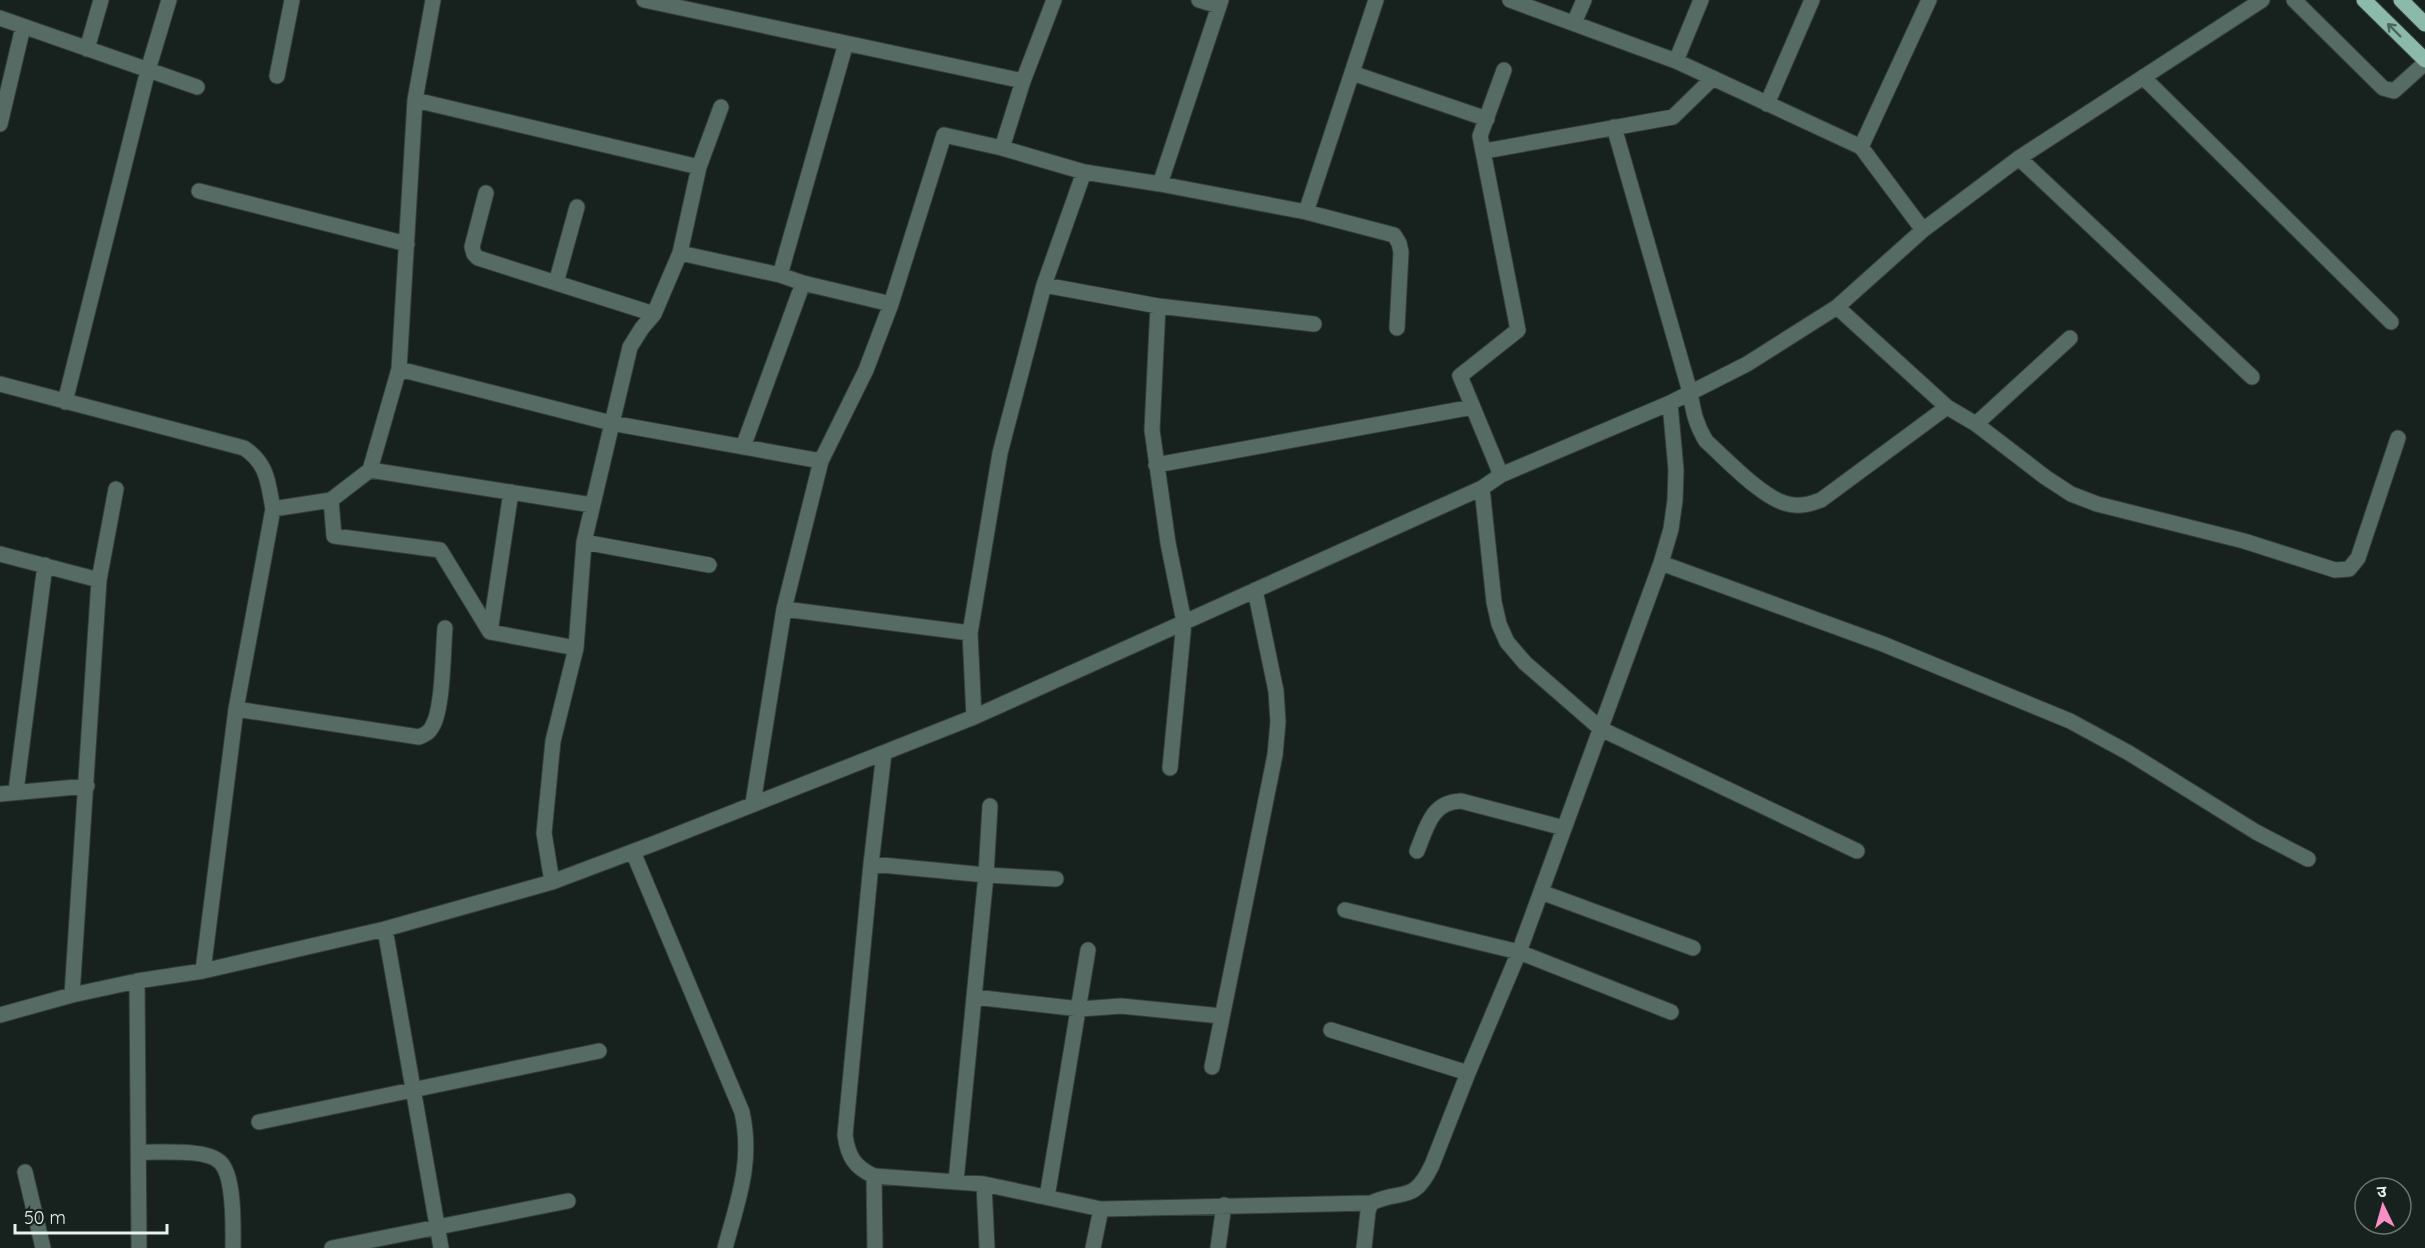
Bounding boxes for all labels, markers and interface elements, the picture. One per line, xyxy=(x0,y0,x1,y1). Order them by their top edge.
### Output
one-way arrow xyxy=(2387,23,2402,38)
north arrow xyxy=(2353,1176,2413,1236)
text: उ xyxy=(2376,1181,2388,1201)
scale bar xyxy=(15,1197,166,1235)
text: 50 m xyxy=(24,1206,66,1229)

